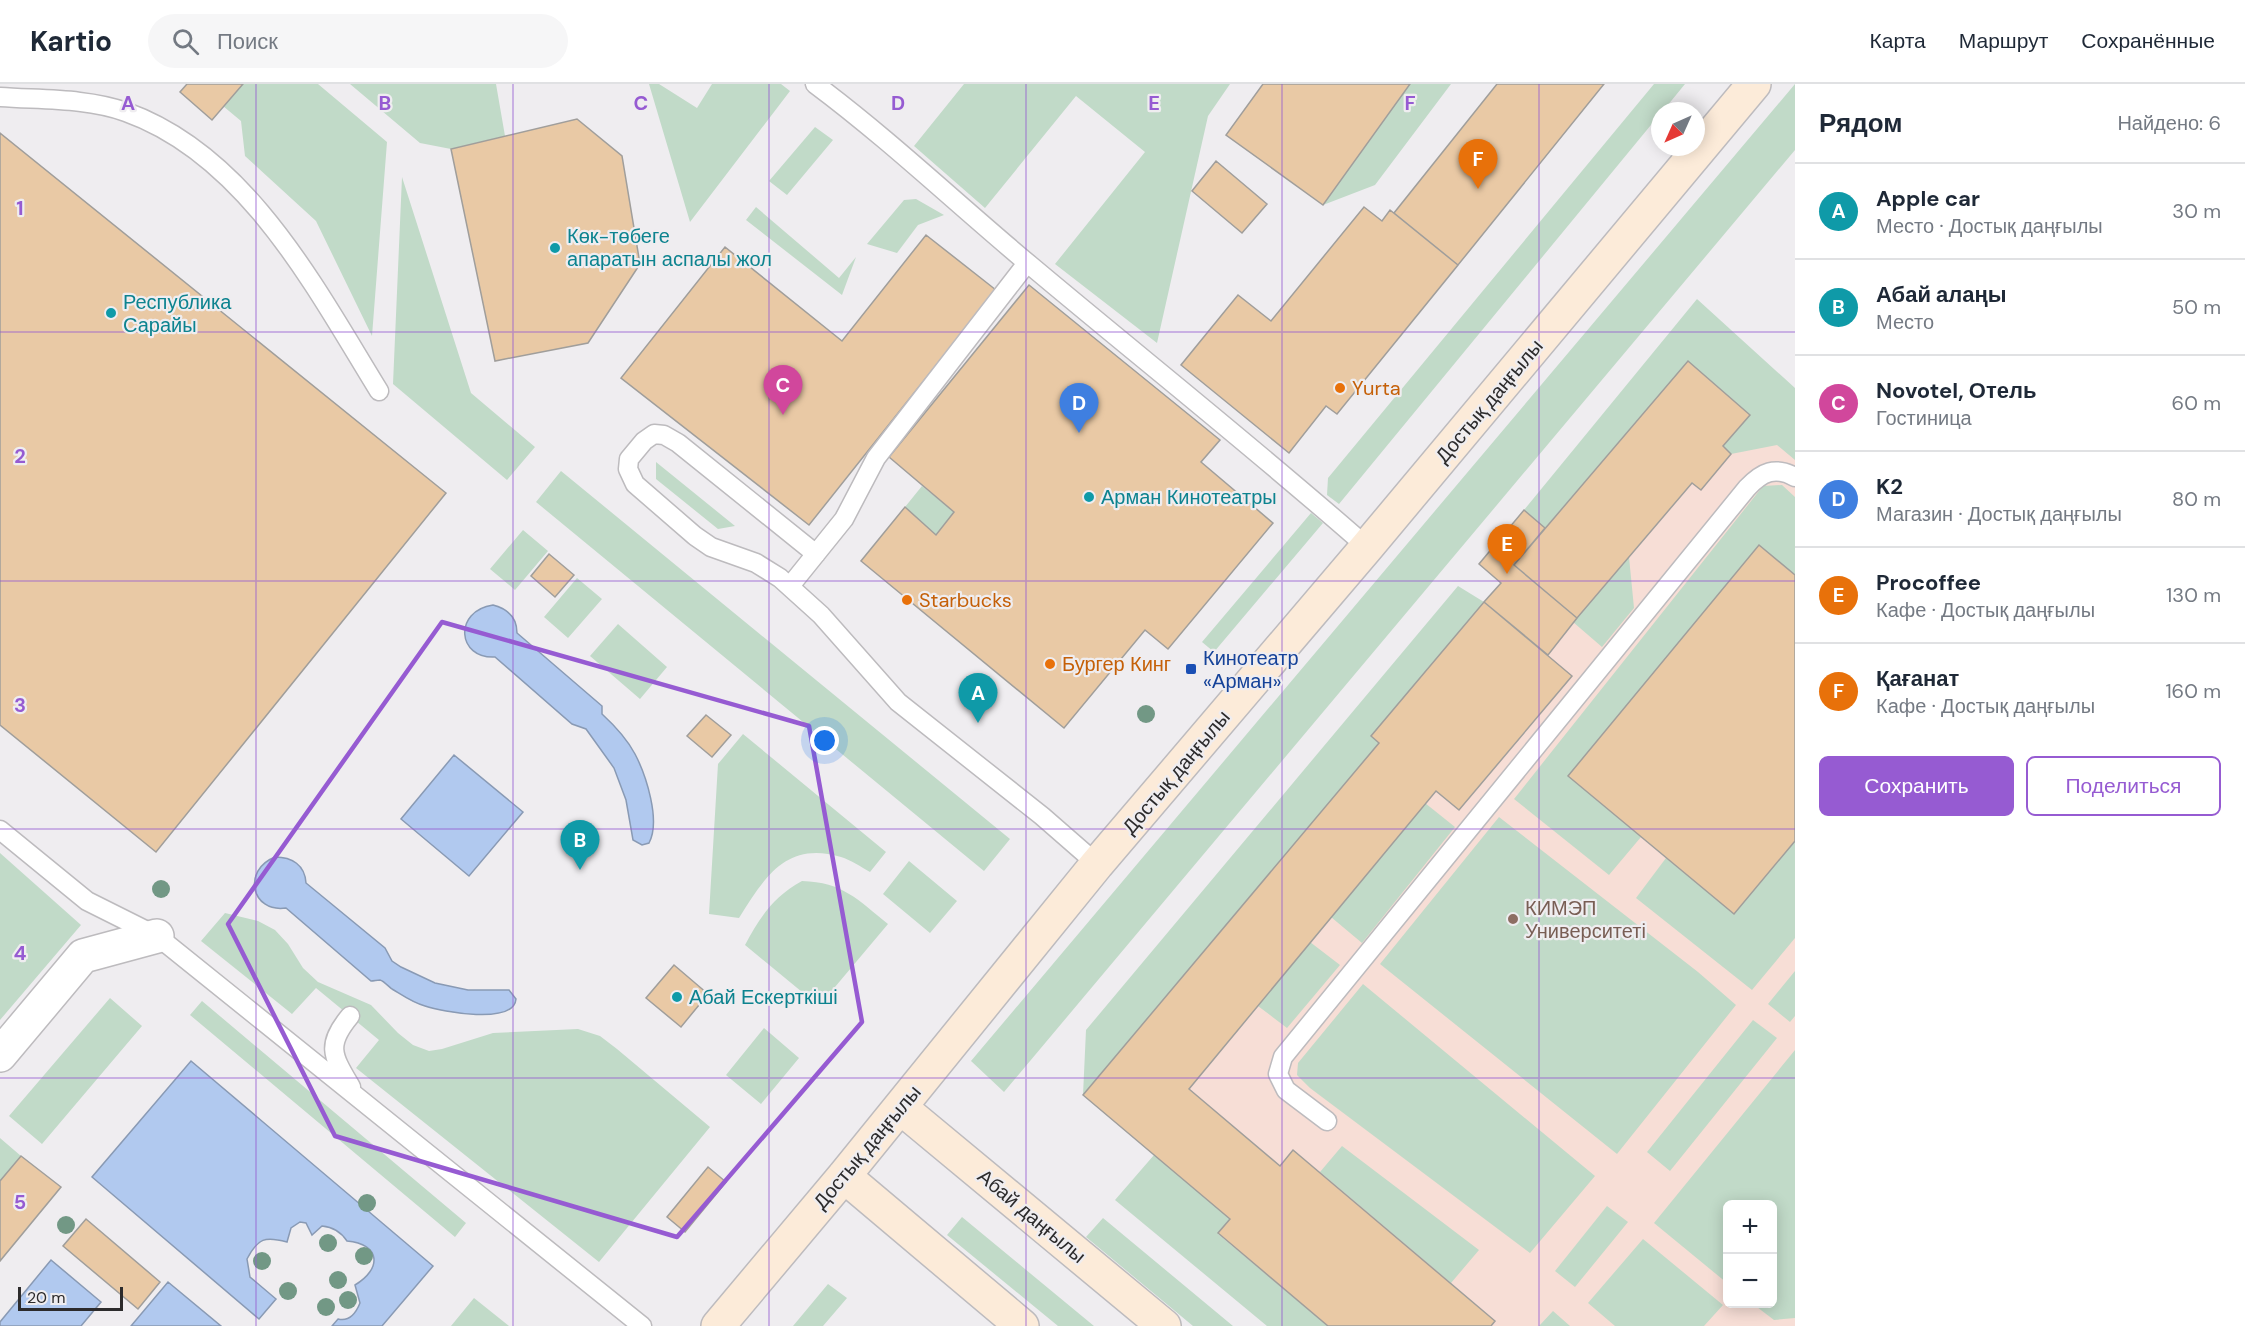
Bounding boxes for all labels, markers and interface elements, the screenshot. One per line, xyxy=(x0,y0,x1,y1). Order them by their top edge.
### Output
search box xyxy=(148,14,568,68)
text: Kartio xyxy=(30,23,112,60)
icon: search xyxy=(169,25,202,58)
text: Поиск xyxy=(217,27,278,56)
text: Карта xyxy=(1870,27,1926,55)
text: Маршрут xyxy=(1959,27,2048,55)
text: Сохранённые xyxy=(2081,27,2215,55)
text: A xyxy=(121,90,135,116)
text: B xyxy=(379,90,391,116)
text: C xyxy=(634,90,648,116)
text: D xyxy=(891,90,905,116)
text: E xyxy=(1148,90,1160,116)
text: F xyxy=(1404,90,1416,116)
north arrow xyxy=(1651,102,1705,156)
text: Рядом xyxy=(1819,106,1902,140)
text: Найдено: 6 xyxy=(2117,110,2221,136)
pin: F xyxy=(1458,140,1498,189)
text: Apple car xyxy=(1876,184,1980,213)
text: 1 xyxy=(16,195,24,221)
text: A xyxy=(1831,198,1846,224)
text: 30 m xyxy=(2172,198,2221,224)
text: Место · Достық даңғылы xyxy=(1876,213,2103,239)
place label: Көк-төбеге апаратын аспалы жол xyxy=(567,223,772,272)
marker: Көк-төбеге апаратын аспалы жол xyxy=(548,241,562,255)
text: Абай алаңы xyxy=(1876,280,2007,309)
place label: Республика Сарайы xyxy=(123,289,232,338)
text: B xyxy=(1832,294,1845,320)
text: 50 m xyxy=(2172,294,2221,320)
marker: Республика Сарайы xyxy=(104,306,118,320)
text: Место xyxy=(1876,309,1934,335)
street label: Достық даңғылы xyxy=(1430,334,1548,468)
pin: C xyxy=(764,366,802,415)
place label: Yurta xyxy=(1352,375,1401,401)
text: Novotel, Отель xyxy=(1876,376,2036,405)
marker: Yurta xyxy=(1333,381,1347,395)
pin: D xyxy=(1060,384,1098,433)
text: C xyxy=(1831,390,1846,416)
text: 60 m xyxy=(2172,390,2221,416)
text: Гостиница xyxy=(1876,405,1972,431)
text: 2 xyxy=(14,443,26,469)
text: K2 xyxy=(1876,472,1903,501)
place label: Арман Кинотеатры xyxy=(1101,484,1277,510)
text: D xyxy=(1831,486,1846,512)
text: 80 m xyxy=(2172,486,2221,512)
marker: Арман Кинотеатры xyxy=(1082,490,1096,504)
text: Магазин · Достық даңғылы xyxy=(1876,501,2122,527)
pin: E xyxy=(1488,524,1526,574)
text: Procoffee xyxy=(1876,568,1981,597)
text: E xyxy=(1833,582,1844,608)
text: 130 m xyxy=(2166,582,2221,608)
place label: Starbucks xyxy=(919,587,1012,613)
marker: Starbucks xyxy=(900,593,914,607)
text: Кафе · Достық даңғылы xyxy=(1876,597,2095,623)
place label: Кинотеатр «Арман» xyxy=(1203,645,1299,694)
place label: Бургер Кинг xyxy=(1062,651,1171,677)
marker: Бургер Кинг xyxy=(1043,657,1057,671)
marker: Кинотеатр «Арман» xyxy=(1184,662,1198,676)
text: Қағанат xyxy=(1876,664,1959,693)
pin: A xyxy=(958,674,998,723)
text: F xyxy=(1833,678,1844,704)
text: 160 m xyxy=(2165,678,2221,704)
text: 3 xyxy=(14,692,26,718)
text: Кафе · Достық даңғылы xyxy=(1876,693,2095,719)
street label: Достық даңғылы xyxy=(1117,705,1235,839)
your location xyxy=(810,726,839,755)
button: Сохранить xyxy=(1819,756,2014,816)
button: Поделиться xyxy=(2026,756,2221,816)
pin: B xyxy=(560,820,600,870)
place label: КИМЭП Университеті xyxy=(1525,895,1646,944)
marker: КИМЭП Университеті xyxy=(1506,912,1520,926)
text: 4 xyxy=(14,940,27,966)
place label: Абай Ескерткіші xyxy=(689,984,838,1010)
marker: Абай Ескерткіші xyxy=(670,990,684,1004)
street label: Достық даңғылы xyxy=(808,1080,926,1214)
street label: Абай даңғылы xyxy=(973,1163,1091,1269)
text: 5 xyxy=(14,1189,26,1215)
map controls xyxy=(1723,1200,1777,1308)
button: + xyxy=(1723,1200,1777,1254)
button: − xyxy=(1723,1254,1777,1308)
scale bar xyxy=(18,1284,123,1312)
text: 20 m xyxy=(27,1287,66,1308)

